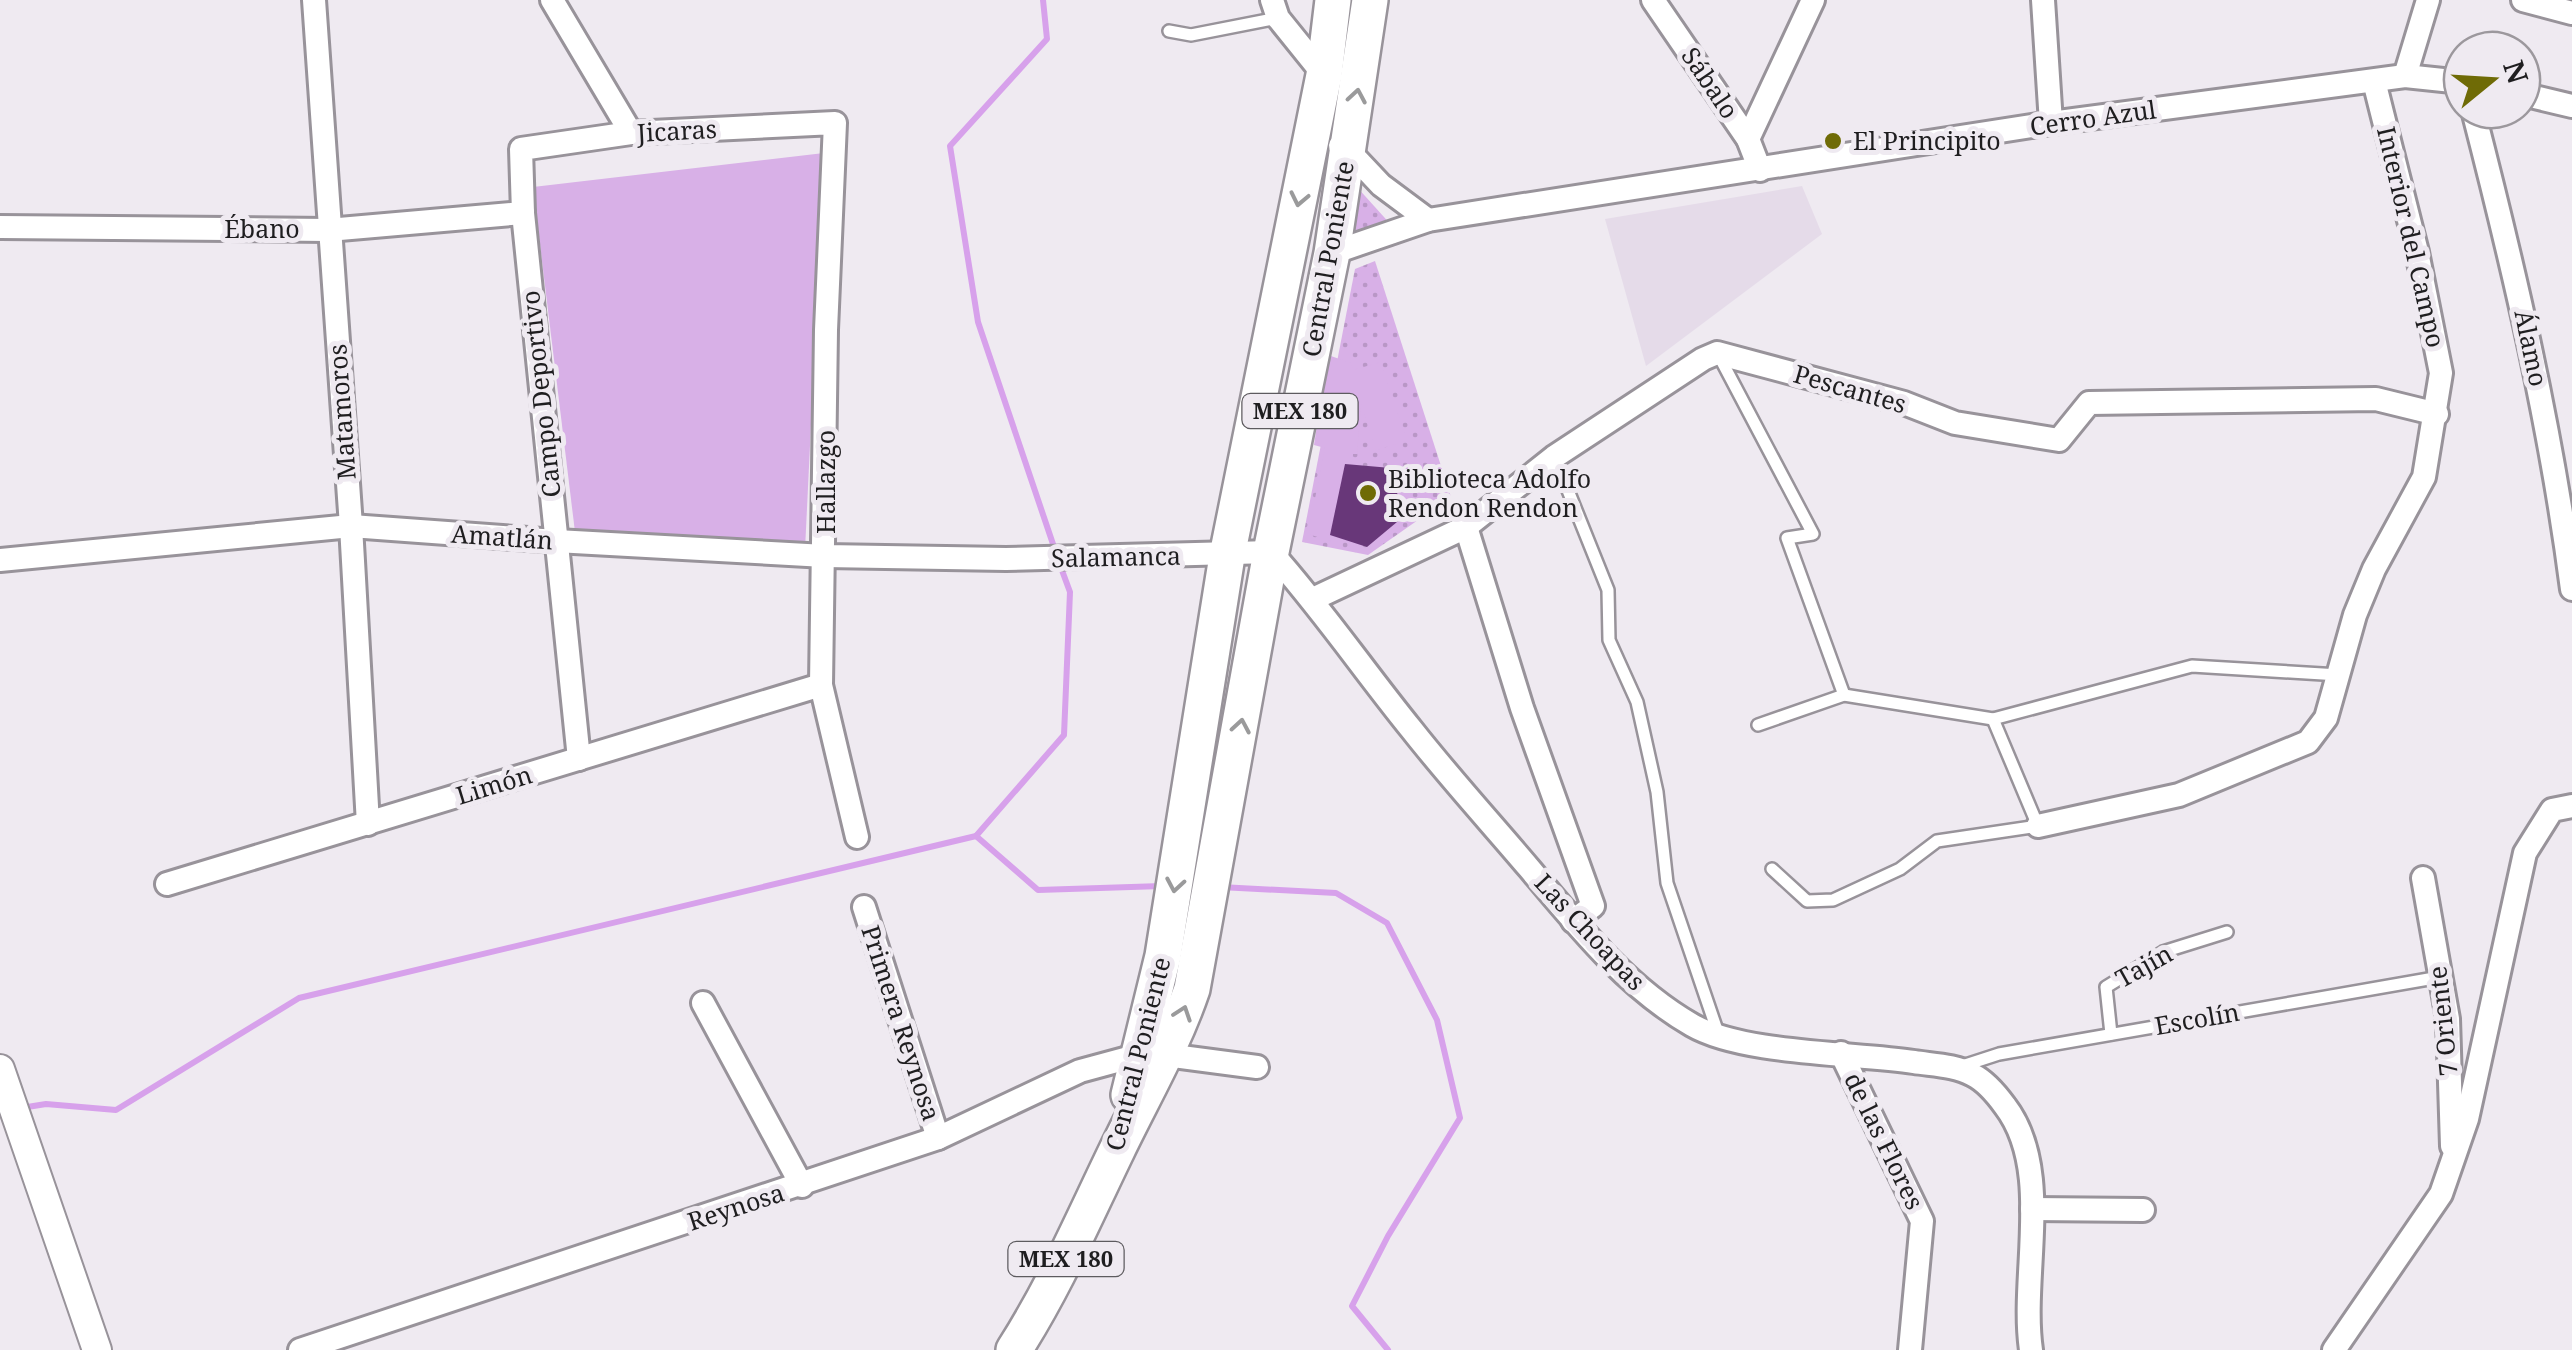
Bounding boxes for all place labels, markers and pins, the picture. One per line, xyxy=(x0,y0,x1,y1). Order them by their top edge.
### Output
place label: El Principito xyxy=(1853,123,2001,157)
marker: El Principito xyxy=(1822,130,1844,152)
place label: Biblioteca Adolfo Rendon Rendon xyxy=(1388,461,1591,524)
marker: Biblioteca Adolfo Rendon Rendon xyxy=(1357,482,1379,504)

